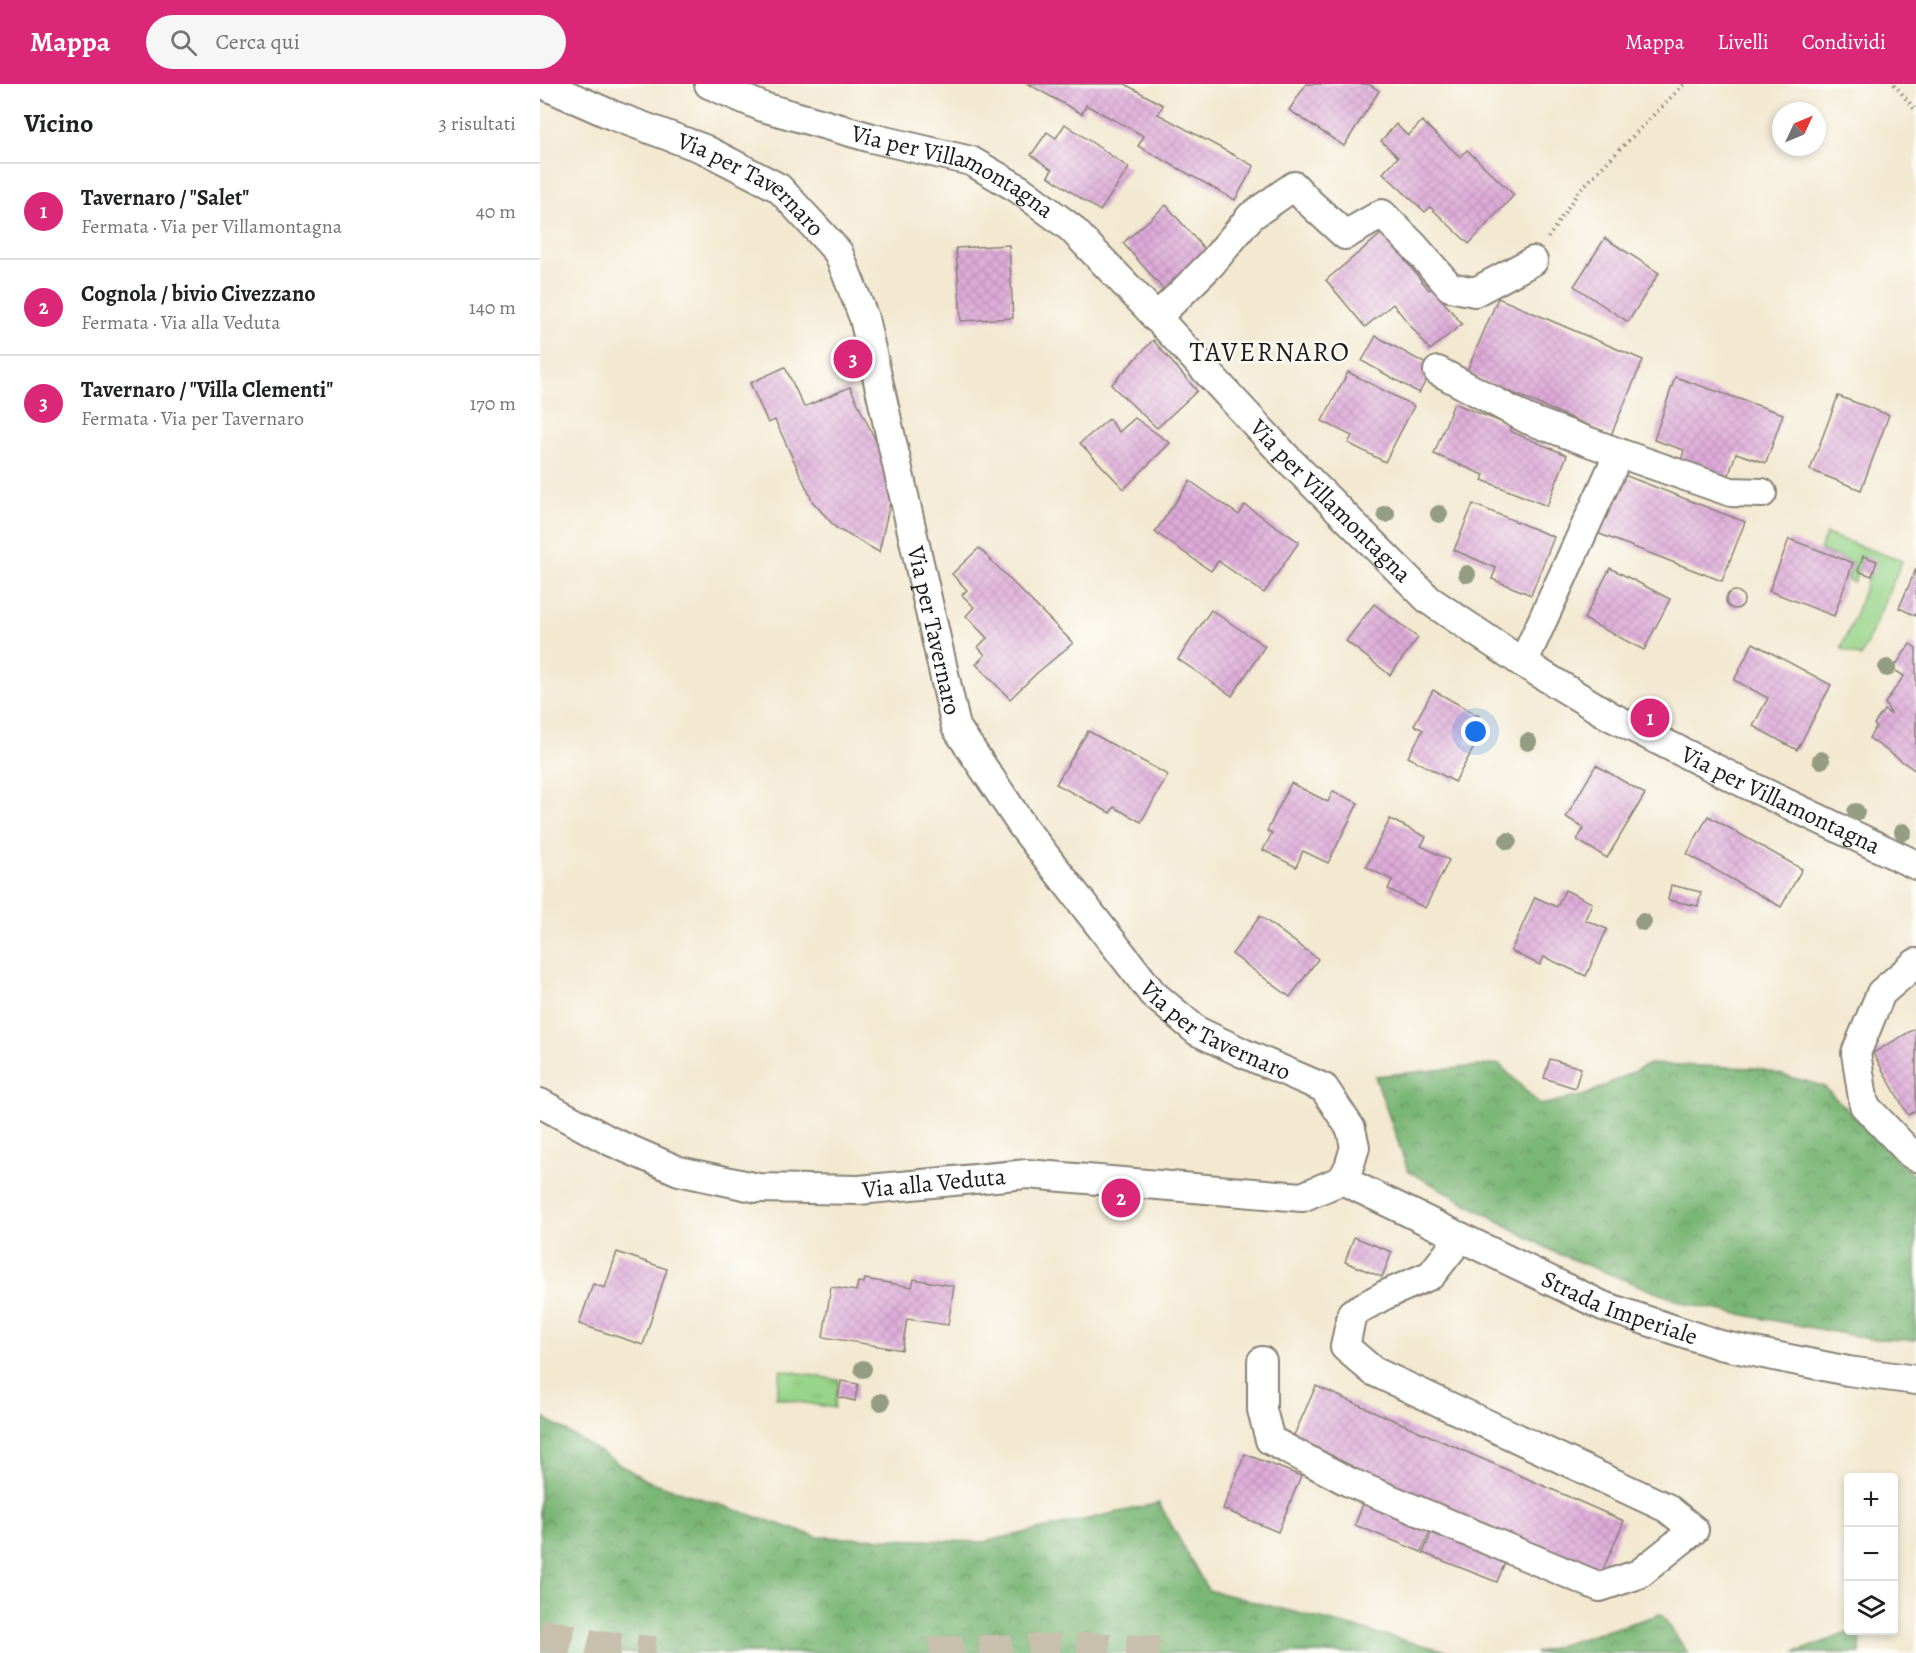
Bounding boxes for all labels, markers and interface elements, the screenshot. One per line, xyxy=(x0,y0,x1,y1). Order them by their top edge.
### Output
search box xyxy=(146,15,566,69)
text: Mappa xyxy=(30,23,110,61)
icon: search xyxy=(167,26,200,59)
text: Cerca qui xyxy=(215,27,300,57)
text: Mappa xyxy=(1625,28,1684,56)
text: Livelli xyxy=(1717,28,1769,56)
text: Condividi xyxy=(1802,28,1886,56)
north arrow xyxy=(1772,102,1826,156)
text: Vicino xyxy=(24,106,93,141)
text: 3 risultati xyxy=(439,110,516,137)
street label: Via per Villamontagna xyxy=(847,117,1061,226)
street label: Via per Tavernaro xyxy=(672,124,832,243)
text: Tavernaro / "Salet" xyxy=(81,183,249,213)
text: 1 xyxy=(40,198,47,225)
text: 40 m xyxy=(476,198,516,225)
text: Fermata · Via per Villamontagna xyxy=(81,213,342,240)
text: Cognola / bivio Civezzano xyxy=(81,279,316,309)
text: 2 xyxy=(39,294,48,321)
text: 140 m xyxy=(469,294,516,321)
text: Fermata · Via alla Veduta xyxy=(81,309,281,336)
district label: TAVERNARO xyxy=(1190,334,1350,370)
pin: 3 xyxy=(834,336,872,382)
text: Tavernaro / "Villa Clementi" xyxy=(81,375,333,405)
text: 3 xyxy=(39,390,48,417)
text: 170 m xyxy=(470,390,516,417)
text: Fermata · Via per Tavernaro xyxy=(81,405,304,432)
street label: Via per Villamontagna xyxy=(1242,411,1419,590)
street label: Via per Tavernaro xyxy=(900,542,969,718)
pin: 1 xyxy=(1630,696,1670,740)
your location xyxy=(1461,717,1490,746)
street label: Via per Villamontagna xyxy=(1675,738,1887,862)
street label: Via per Tavernaro xyxy=(1132,973,1296,1088)
street label: Via alla Veduta xyxy=(860,1160,1008,1206)
pin: 2 xyxy=(1102,1176,1140,1220)
street label: Strada Imperiale xyxy=(1536,1263,1702,1352)
map controls xyxy=(1844,1473,1898,1635)
button: + xyxy=(1844,1473,1898,1527)
button: − xyxy=(1844,1527,1898,1581)
button: layers xyxy=(1844,1581,1898,1635)

